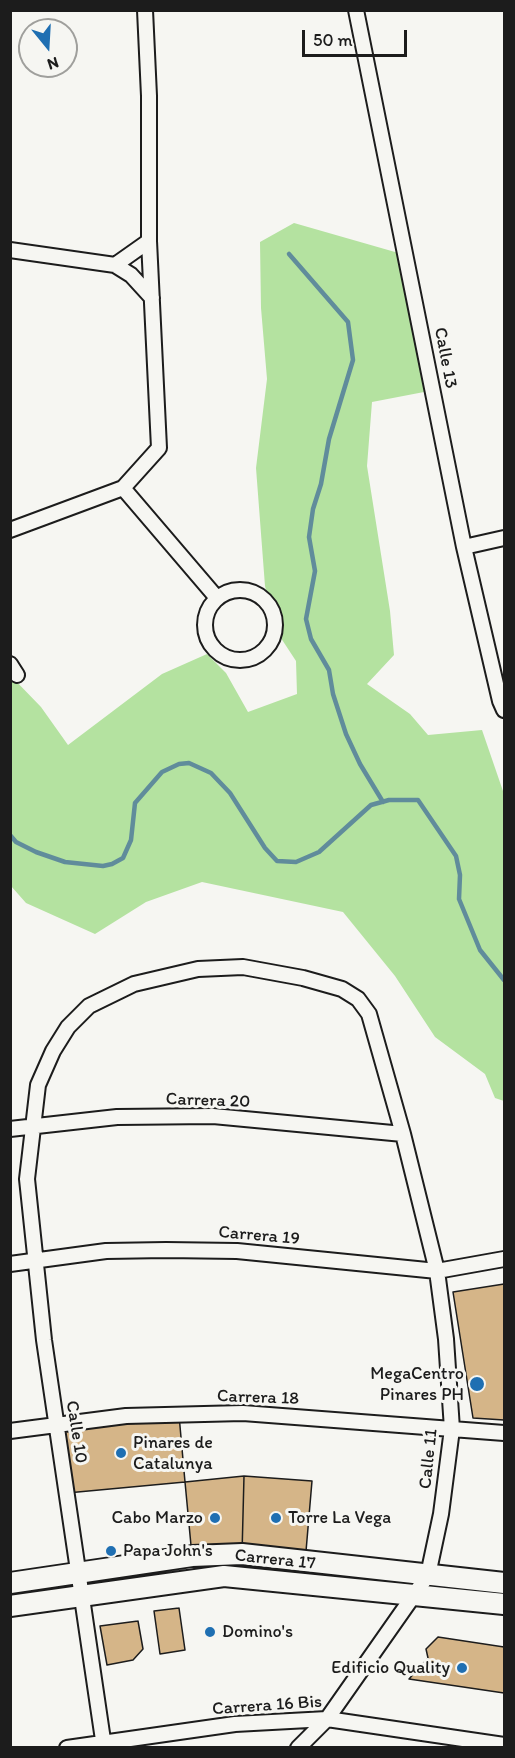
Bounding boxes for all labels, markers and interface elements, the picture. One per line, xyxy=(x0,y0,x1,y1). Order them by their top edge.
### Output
north arrow xyxy=(18,18,78,78)
scale bar xyxy=(305,18,410,56)
text: 50 m xyxy=(313,29,353,51)
text: N xyxy=(45,53,61,74)
street label: Calle 13 xyxy=(428,326,462,390)
street label: Carrera 20 xyxy=(165,1089,251,1113)
street label: Carrera 19 xyxy=(217,1222,301,1250)
place label: MegaCentro Pinares PH xyxy=(370,1363,464,1406)
marker: MegaCentro Pinares PH xyxy=(468,1375,486,1393)
street label: Carrera 18 xyxy=(217,1386,299,1410)
street label: Calle 10 xyxy=(60,1399,92,1465)
street label: Calle 11 xyxy=(415,1428,443,1490)
place label: Pinares de Catalunya xyxy=(133,1432,213,1474)
marker: Pinares de Catalunya xyxy=(114,1446,128,1460)
place label: Cabo Marzo xyxy=(111,1507,203,1529)
place label: Torre La Vega xyxy=(288,1507,391,1529)
marker: Cabo Marzo xyxy=(208,1511,222,1525)
marker: Torre La Vega xyxy=(269,1511,283,1525)
place label: Papa John's xyxy=(123,1540,213,1562)
marker: Papa John's xyxy=(104,1544,118,1558)
street label: Carrera 17 xyxy=(233,1545,317,1575)
place label: Domino's xyxy=(222,1621,293,1643)
marker: Domino's xyxy=(203,1625,217,1639)
place label: Edificio Quality xyxy=(331,1657,450,1679)
marker: Edificio Quality xyxy=(455,1661,469,1675)
street label: Carrera 16 Bis xyxy=(211,1691,323,1721)

